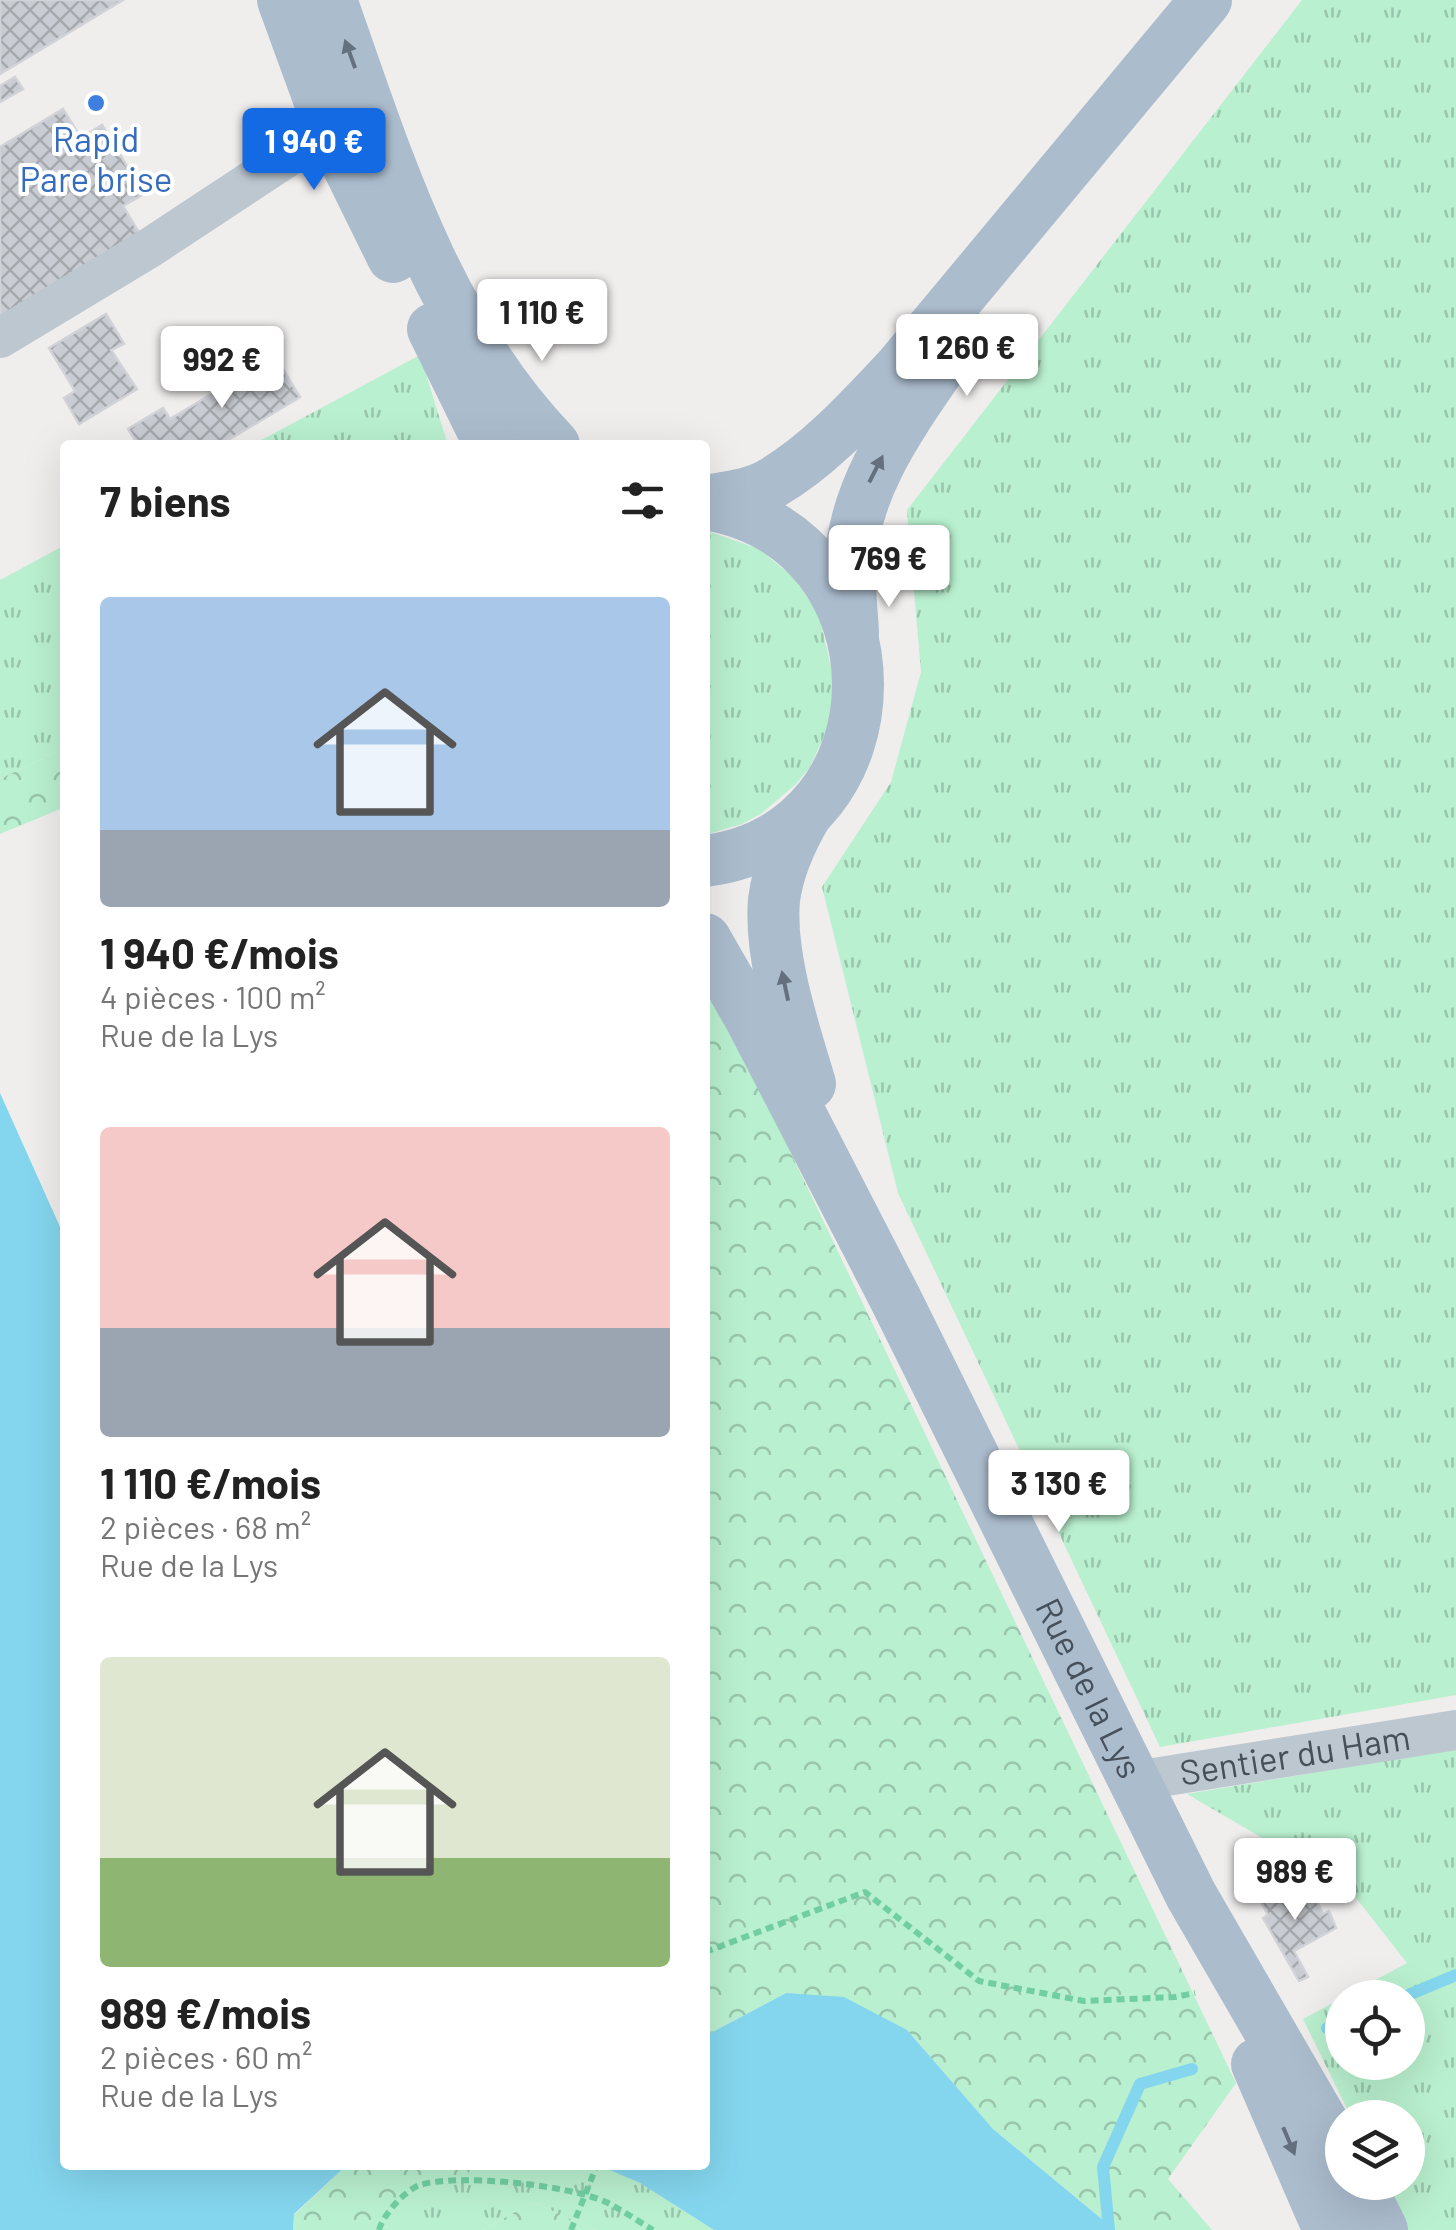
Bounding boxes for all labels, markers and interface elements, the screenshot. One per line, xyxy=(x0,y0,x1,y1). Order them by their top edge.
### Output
one-way arrow xyxy=(341,38,356,68)
marker: Rapid Pare brise xyxy=(85,92,107,114)
pin: 1 940 € xyxy=(222,108,406,193)
place label: Rapid Pare brise xyxy=(20,117,173,199)
text: 1 940 € xyxy=(264,121,364,159)
pin: 1 110 € xyxy=(450,279,634,364)
text: 1 110 € xyxy=(499,292,585,330)
pin: 1 260 € xyxy=(875,314,1059,399)
pin: 992 € xyxy=(152,326,292,411)
text: 1 260 € xyxy=(918,327,1016,365)
text: 992 € xyxy=(183,339,261,377)
one-way arrow xyxy=(867,454,884,483)
icon: filters xyxy=(615,473,670,528)
text: 7 biens xyxy=(100,475,231,525)
pin: 769 € xyxy=(819,525,959,610)
text: 769 € xyxy=(851,538,927,576)
icon: home xyxy=(295,662,475,842)
text: 1 940 €/mois xyxy=(100,927,339,977)
one-way arrow xyxy=(776,970,792,1001)
text: 4 pièces · 100 m² xyxy=(100,977,326,1015)
text: Rue de la Lys xyxy=(100,1015,278,1053)
icon: home xyxy=(295,1192,475,1372)
pin: 3 130 € xyxy=(967,1450,1151,1535)
text: 1 110 €/mois xyxy=(100,1457,321,1507)
text: 3 130 € xyxy=(1010,1463,1108,1501)
text: 2 pièces · 68 m² xyxy=(100,1507,311,1545)
text: Rue de la Lys xyxy=(100,1545,278,1583)
street label: Rue de la Lys xyxy=(1028,1591,1152,1784)
street label: Sentier du Ham xyxy=(1176,1715,1413,1793)
icon: home xyxy=(295,1722,475,1902)
pin: 989 € xyxy=(1225,1838,1365,1923)
text: 989 € xyxy=(1256,1851,1334,1889)
map controls xyxy=(1325,1980,1425,2200)
button: locate xyxy=(1325,1980,1425,2080)
text: 989 €/mois xyxy=(100,1987,311,2037)
text: 2 pièces · 60 m² xyxy=(100,2037,313,2075)
text: Rue de la Lys xyxy=(100,2075,278,2113)
button: layers xyxy=(1325,2100,1425,2200)
one-way arrow xyxy=(1282,2126,1298,2156)

